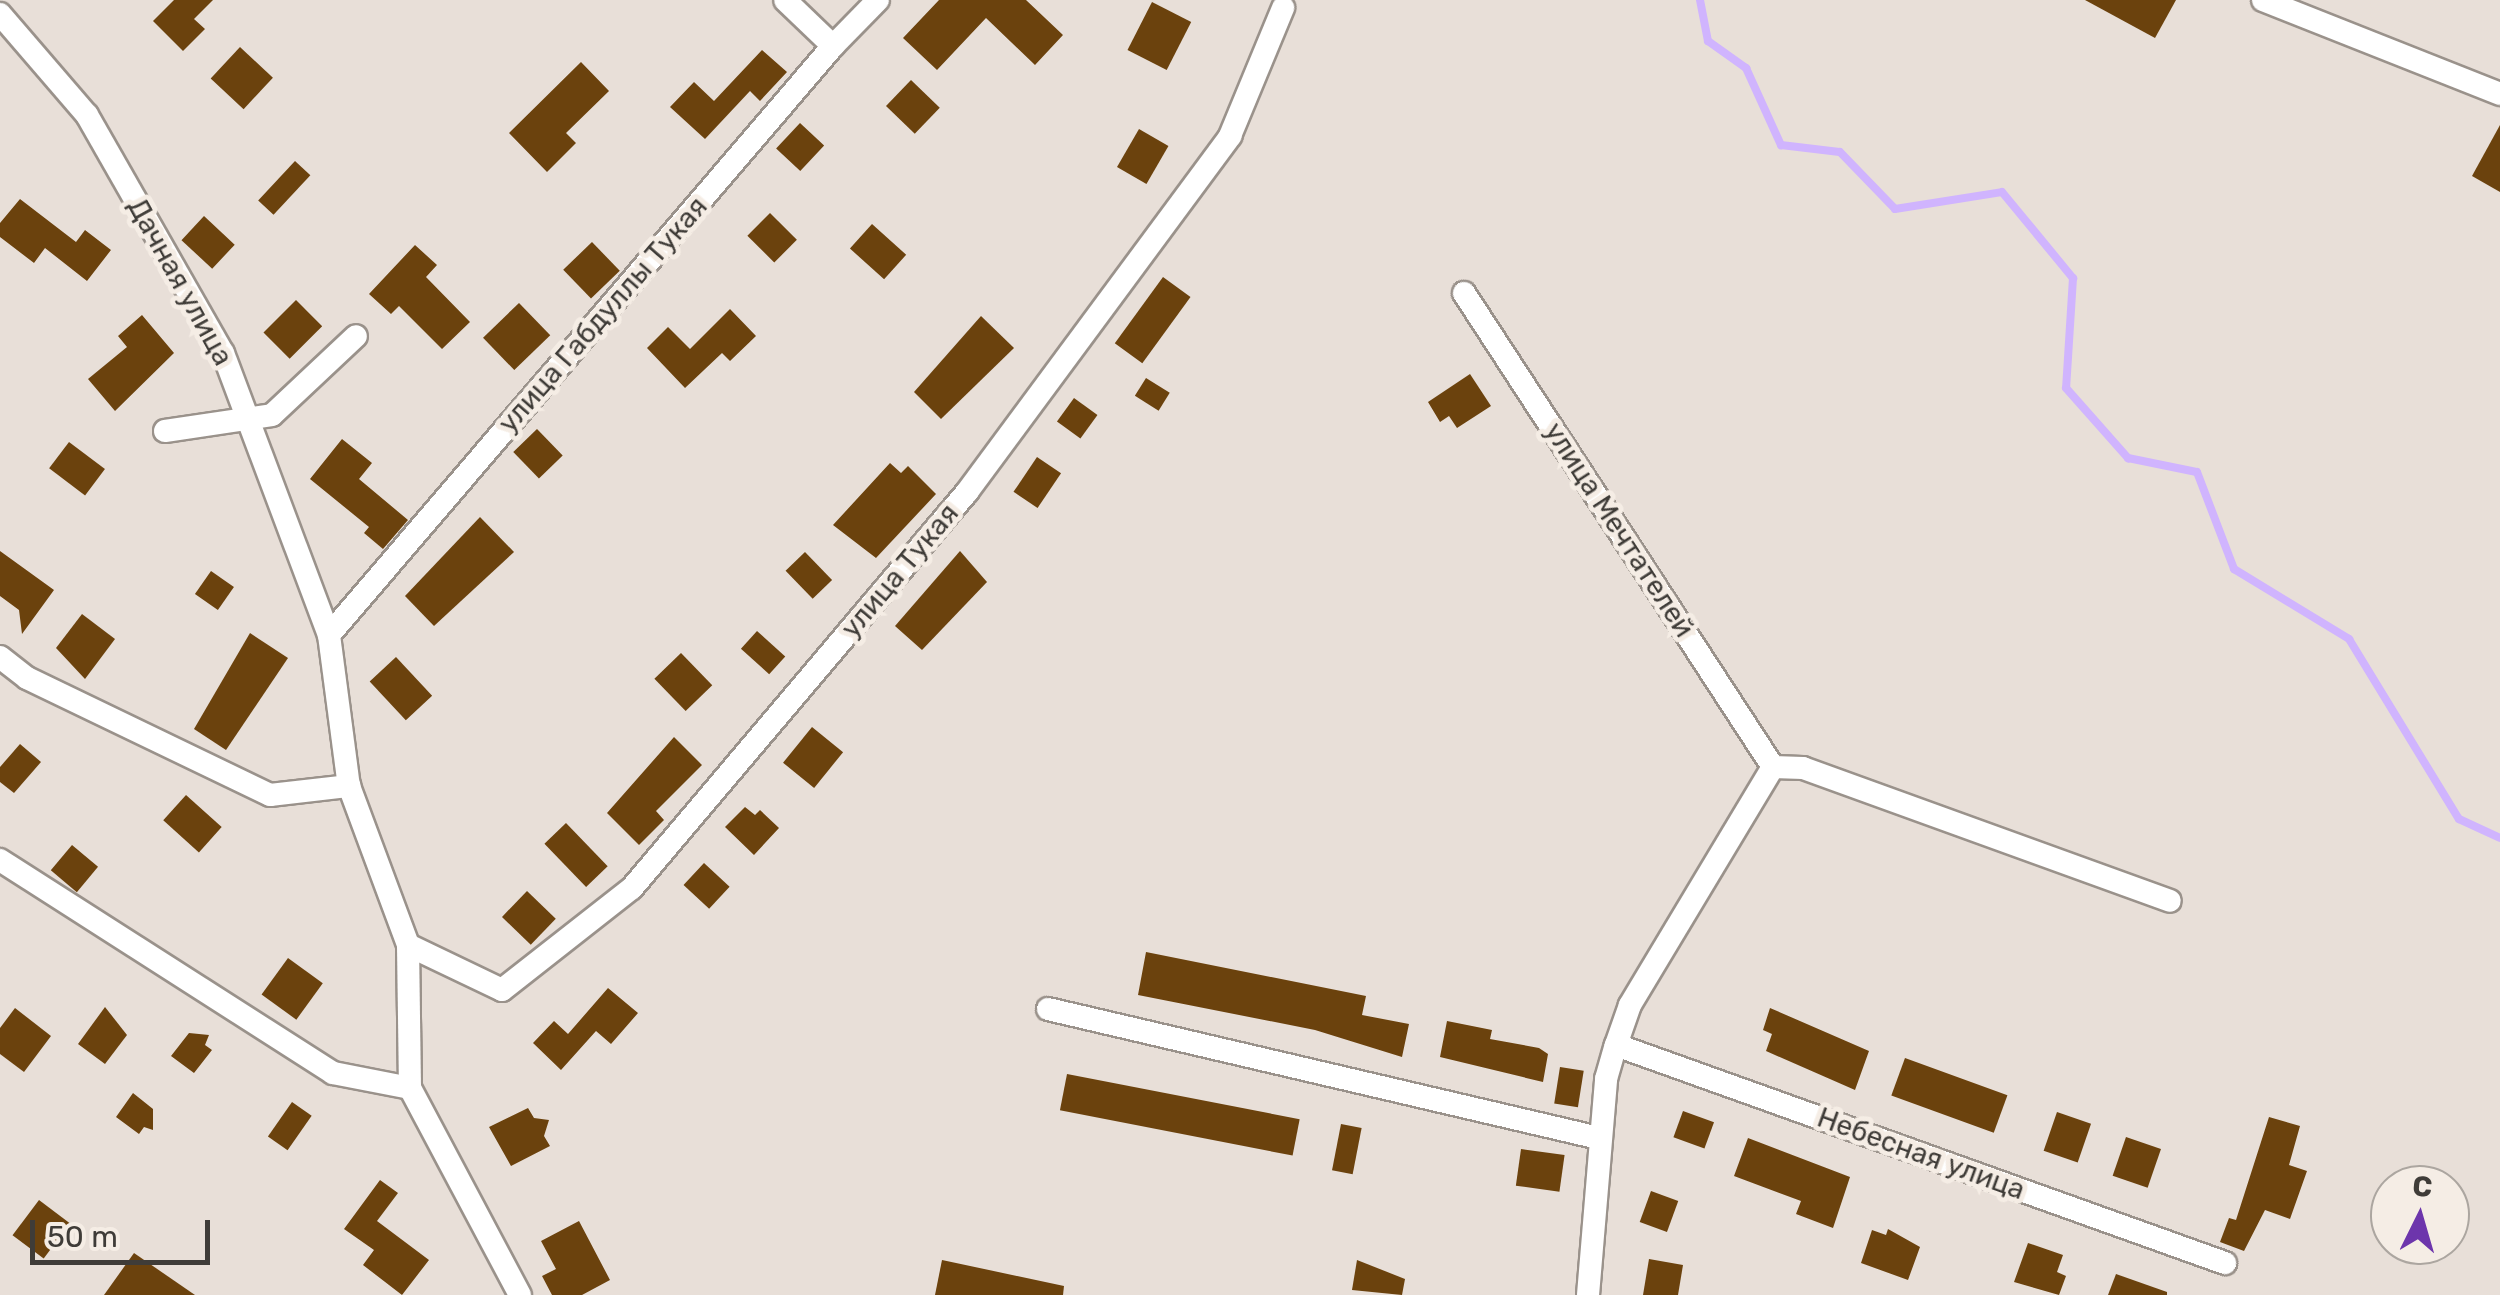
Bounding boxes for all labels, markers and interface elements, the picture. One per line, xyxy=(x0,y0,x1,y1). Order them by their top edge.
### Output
street label: улица Габдуллы Тукая xyxy=(491,190,715,440)
street label: Дачная улица xyxy=(120,193,240,371)
street label: улица Мечтателей xyxy=(1537,416,1701,644)
street label: улица Тукая xyxy=(834,497,966,645)
street label: Небесная улица xyxy=(1813,1101,2029,1207)
north arrow xyxy=(2370,1165,2470,1265)
text: С xyxy=(2411,1169,2434,1204)
scale bar xyxy=(35,1200,215,1262)
text: 50 m xyxy=(47,1219,118,1255)

